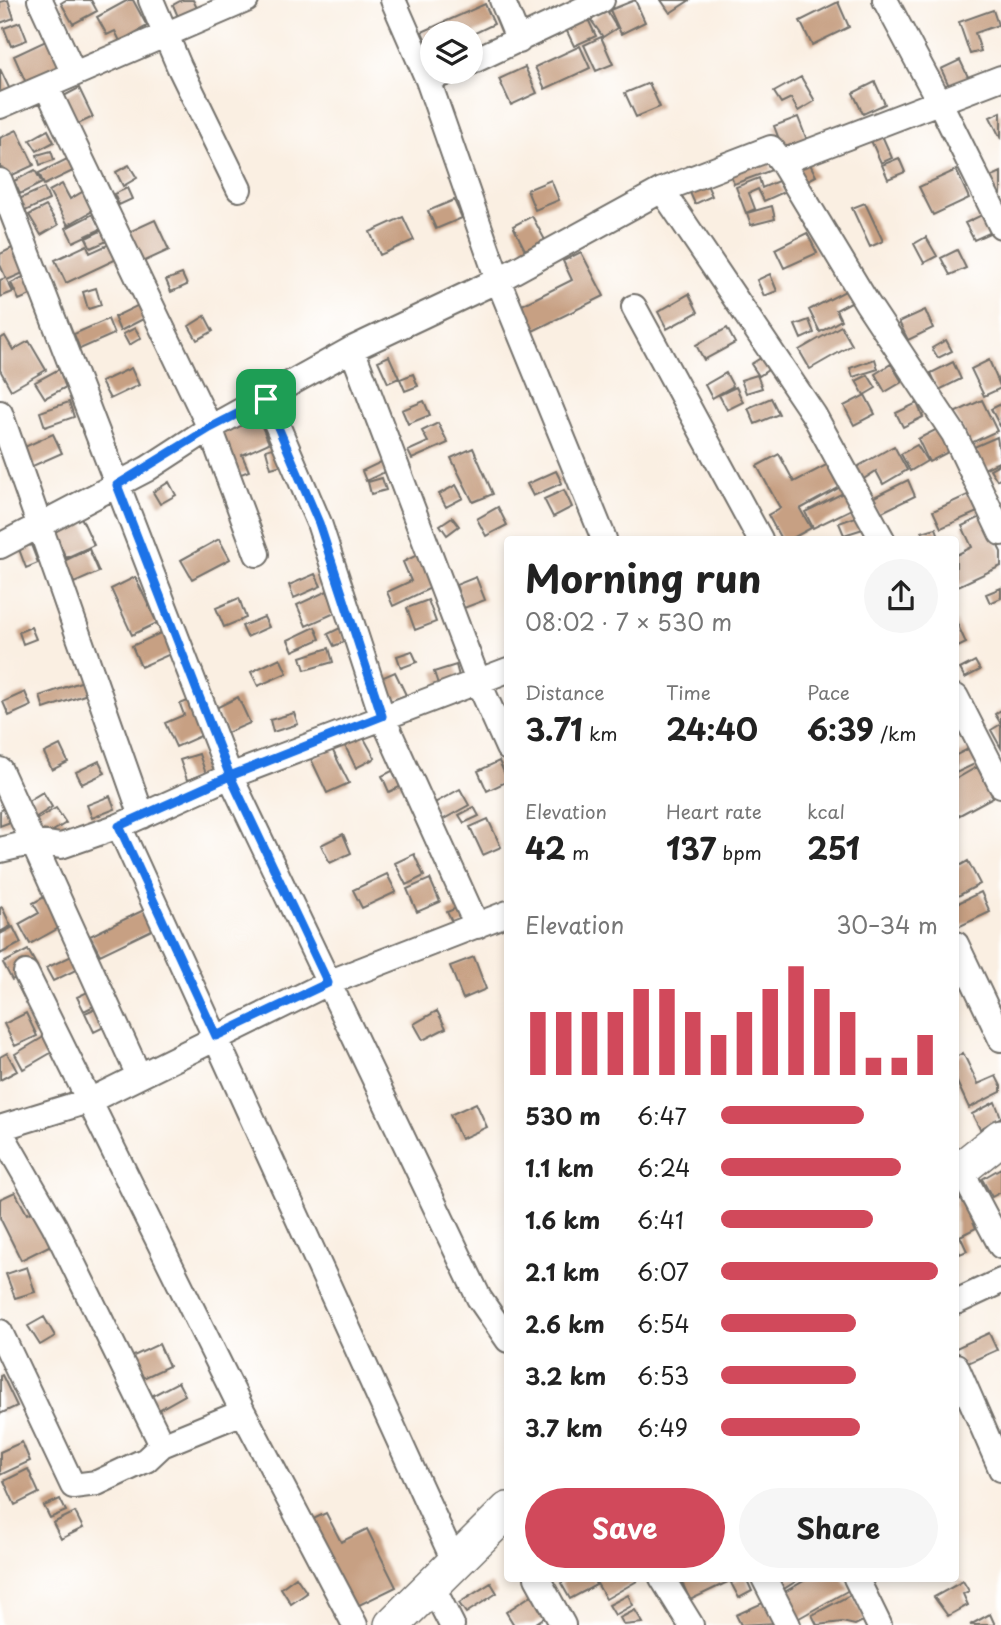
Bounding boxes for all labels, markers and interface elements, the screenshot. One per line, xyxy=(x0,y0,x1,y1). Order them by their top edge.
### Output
map controls xyxy=(420,21,483,84)
button: layers xyxy=(420,21,483,84)
pin xyxy=(236,369,296,429)
icon: arrive xyxy=(247,380,285,418)
text: Morning run xyxy=(525,549,761,606)
button: share xyxy=(864,559,938,633)
text: 08:02 · 7 × 530 m xyxy=(525,604,732,639)
text: Distance xyxy=(525,678,605,706)
text: Time xyxy=(666,678,711,706)
text: Pace xyxy=(807,678,850,706)
text: 3.71 xyxy=(525,706,583,751)
text: 24:40 xyxy=(666,706,758,751)
text: 6:39 xyxy=(807,706,874,751)
text: km xyxy=(583,719,618,747)
text: /km xyxy=(874,719,917,747)
text: Elevation xyxy=(525,797,607,825)
text: Heart rate xyxy=(666,797,762,825)
text: kcal xyxy=(807,797,845,825)
text: 42 xyxy=(525,825,566,870)
text: 137 xyxy=(666,825,716,870)
text: 251 xyxy=(807,825,860,870)
text: m xyxy=(566,838,589,866)
text: bpm xyxy=(716,838,762,866)
text: Elevation xyxy=(525,907,624,942)
text: 30–34 m xyxy=(836,907,938,942)
text: 530 m xyxy=(525,1098,601,1133)
text: 6:47 xyxy=(637,1098,687,1133)
text: 1.1 km xyxy=(525,1150,594,1185)
text: 6:24 xyxy=(637,1150,691,1185)
text: 1.6 km xyxy=(525,1202,600,1237)
text: 6:41 xyxy=(637,1202,684,1237)
text: 2.1 km xyxy=(525,1254,600,1289)
text: 6:07 xyxy=(637,1254,689,1289)
text: 2.6 km xyxy=(525,1306,605,1341)
text: 6:54 xyxy=(637,1306,690,1341)
text: 3.2 km xyxy=(525,1358,606,1393)
text: 6:53 xyxy=(637,1358,689,1393)
text: 3.7 km xyxy=(525,1410,603,1445)
text: 6:49 xyxy=(637,1410,688,1445)
button: Save xyxy=(525,1488,725,1568)
button: Share xyxy=(739,1488,938,1568)

